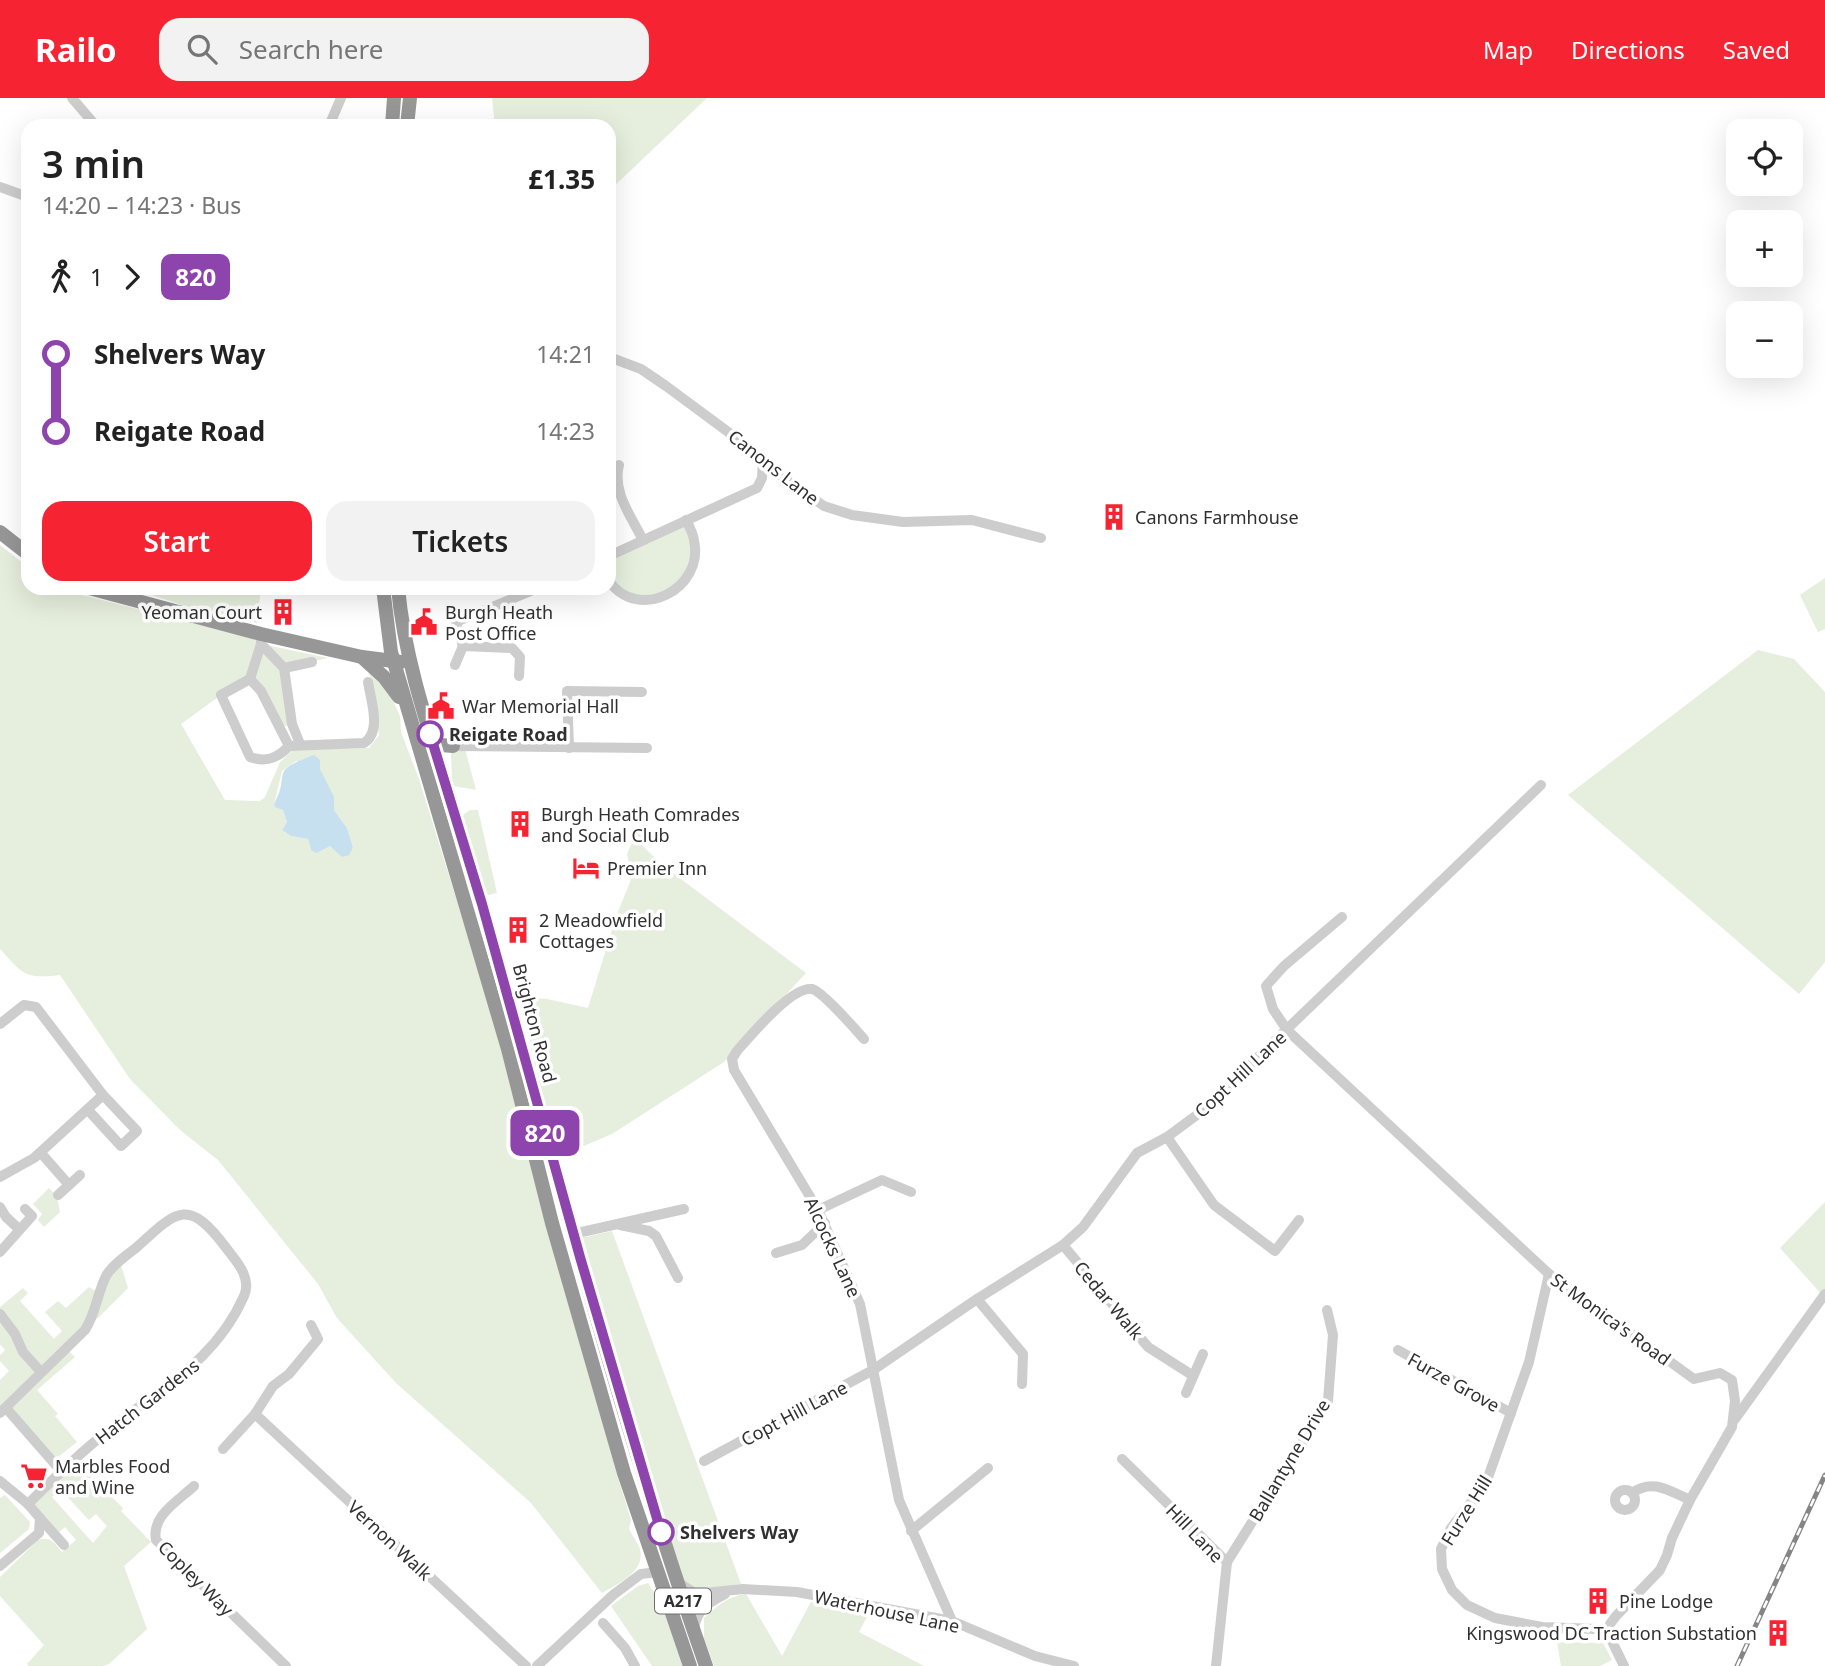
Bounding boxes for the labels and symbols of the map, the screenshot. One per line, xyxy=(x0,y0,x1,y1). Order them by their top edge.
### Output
street label: Canons Lane xyxy=(724,424,824,510)
building icon: Canons Farmhouse xyxy=(1099,502,1129,532)
place label: Canons Farmhouse xyxy=(1135,505,1299,529)
building icon: Yeoman Court xyxy=(268,597,298,627)
place label: Yeoman Court xyxy=(142,600,262,624)
place label: Burgh Heath Post Office xyxy=(445,600,553,645)
public building icon: Burgh Heath Post Office xyxy=(409,607,439,637)
public building icon: War Memorial Hall xyxy=(426,691,456,721)
place label: War Memorial Hall xyxy=(462,694,619,718)
marker: Reigate Road xyxy=(417,721,443,747)
place label: Reigate Road xyxy=(449,722,568,746)
place label: Burgh Heath Comrades and Social Club xyxy=(541,802,740,847)
building icon: Burgh Heath Comrades and Social Club xyxy=(505,809,535,839)
hotel icon: Premier Inn xyxy=(571,853,601,883)
place label: Premier Inn xyxy=(607,856,707,880)
place label: 2 Meadowfield Cottages xyxy=(539,908,663,953)
building icon: 2 Meadowfield Cottages xyxy=(503,915,533,945)
street label: Brighton Road xyxy=(508,961,562,1085)
street label: Copt Hill Lane xyxy=(1189,1025,1291,1123)
line badge: 820 xyxy=(505,1110,585,1156)
street label: Alcocks Lane xyxy=(799,1193,867,1301)
street label: Cedar Walk xyxy=(1069,1256,1149,1345)
street label: St Monica's Road xyxy=(1546,1267,1676,1371)
street label: Furze Grove xyxy=(1404,1347,1504,1417)
street label: Hatch Gardens xyxy=(90,1353,204,1449)
street label: Copt Hill Lane xyxy=(737,1375,851,1451)
street label: Ballantyne Drive xyxy=(1243,1394,1335,1526)
place label: Marbles Food and Wine xyxy=(55,1454,170,1499)
supermarket icon: Marbles Food and Wine xyxy=(19,1461,49,1491)
street label: Furze Hill xyxy=(1435,1470,1497,1550)
street label: Vernon Walk xyxy=(343,1495,437,1585)
street label: Hill Lane xyxy=(1161,1498,1229,1568)
marker: Shelvers Way xyxy=(648,1519,674,1545)
place label: Shelvers Way xyxy=(680,1520,799,1544)
street label: Copley Way xyxy=(153,1535,239,1621)
street label: Waterhouse Lane xyxy=(812,1584,962,1638)
building icon: Pine Lodge xyxy=(1583,1586,1613,1616)
road number: A217 xyxy=(655,1588,711,1614)
place label: Pine Lodge xyxy=(1619,1589,1713,1613)
building icon: Kingswood DC Traction Substation xyxy=(1763,1618,1793,1648)
place label: Kingswood DC Traction Substation xyxy=(1466,1621,1757,1645)

